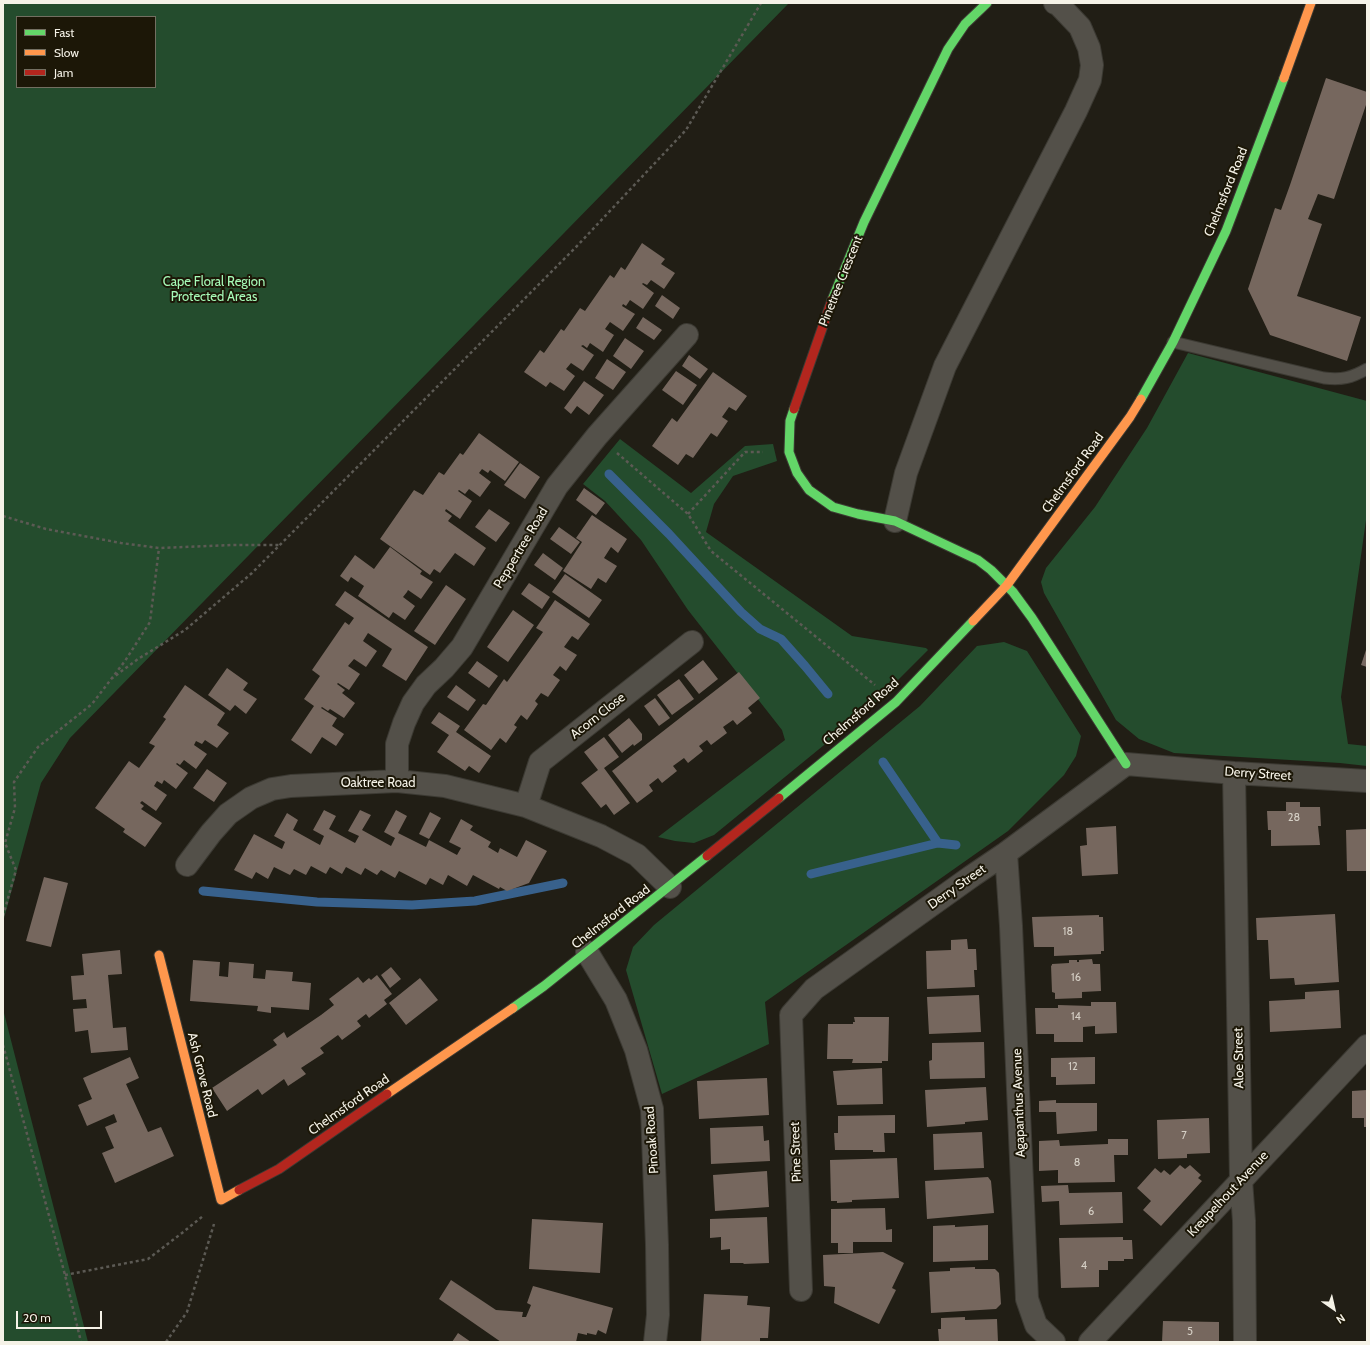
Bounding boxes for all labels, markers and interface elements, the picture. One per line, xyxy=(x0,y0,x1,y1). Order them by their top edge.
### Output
legend xyxy=(16,16,156,88)
text: Fast xyxy=(54,25,74,40)
text: Slow xyxy=(54,45,79,60)
text: Jam xyxy=(54,65,73,80)
street label: Chelmsford Road xyxy=(1201,145,1251,239)
street label: Pinetree Crescent xyxy=(816,233,866,329)
park label: Cape Floral Region Protected Areas xyxy=(163,274,265,305)
street label: Chelmsford Road xyxy=(1039,430,1107,516)
street label: Peppertree Road xyxy=(491,505,551,591)
street label: Chelmsford Road xyxy=(820,675,902,749)
street label: Acorn Close xyxy=(567,690,629,742)
street label: Derry Street xyxy=(1224,764,1292,784)
street label: Oaktree Road xyxy=(341,775,415,791)
house number: 28 xyxy=(1288,811,1300,825)
street label: Derry Street xyxy=(925,861,989,913)
street label: Chelmsford Road xyxy=(569,882,653,952)
house number: 18 xyxy=(1063,925,1073,939)
house number: 16 xyxy=(1071,971,1081,985)
house number: 14 xyxy=(1071,1010,1081,1024)
street label: Aloe Street xyxy=(1231,1027,1247,1089)
street label: Ash Grove Road xyxy=(184,1031,220,1119)
street label: Agapanthus Avenue xyxy=(1009,1048,1029,1158)
house number: 12 xyxy=(1068,1060,1078,1074)
street label: Chelmsford Road xyxy=(306,1071,392,1139)
street label: Pinoak Road xyxy=(642,1106,662,1174)
street label: Pine Street xyxy=(787,1122,805,1182)
house number: 7 xyxy=(1181,1129,1187,1143)
street label: Kreupelhout Avenue xyxy=(1184,1148,1272,1240)
house number: 8 xyxy=(1074,1156,1080,1170)
house number: 6 xyxy=(1088,1205,1094,1219)
house number: 4 xyxy=(1081,1259,1087,1273)
north arrow xyxy=(1314,1289,1354,1329)
scale bar xyxy=(18,1303,104,1329)
text: 20 m xyxy=(23,1310,51,1325)
text: N xyxy=(1334,1311,1348,1327)
house number: 5 xyxy=(1187,1325,1193,1339)

